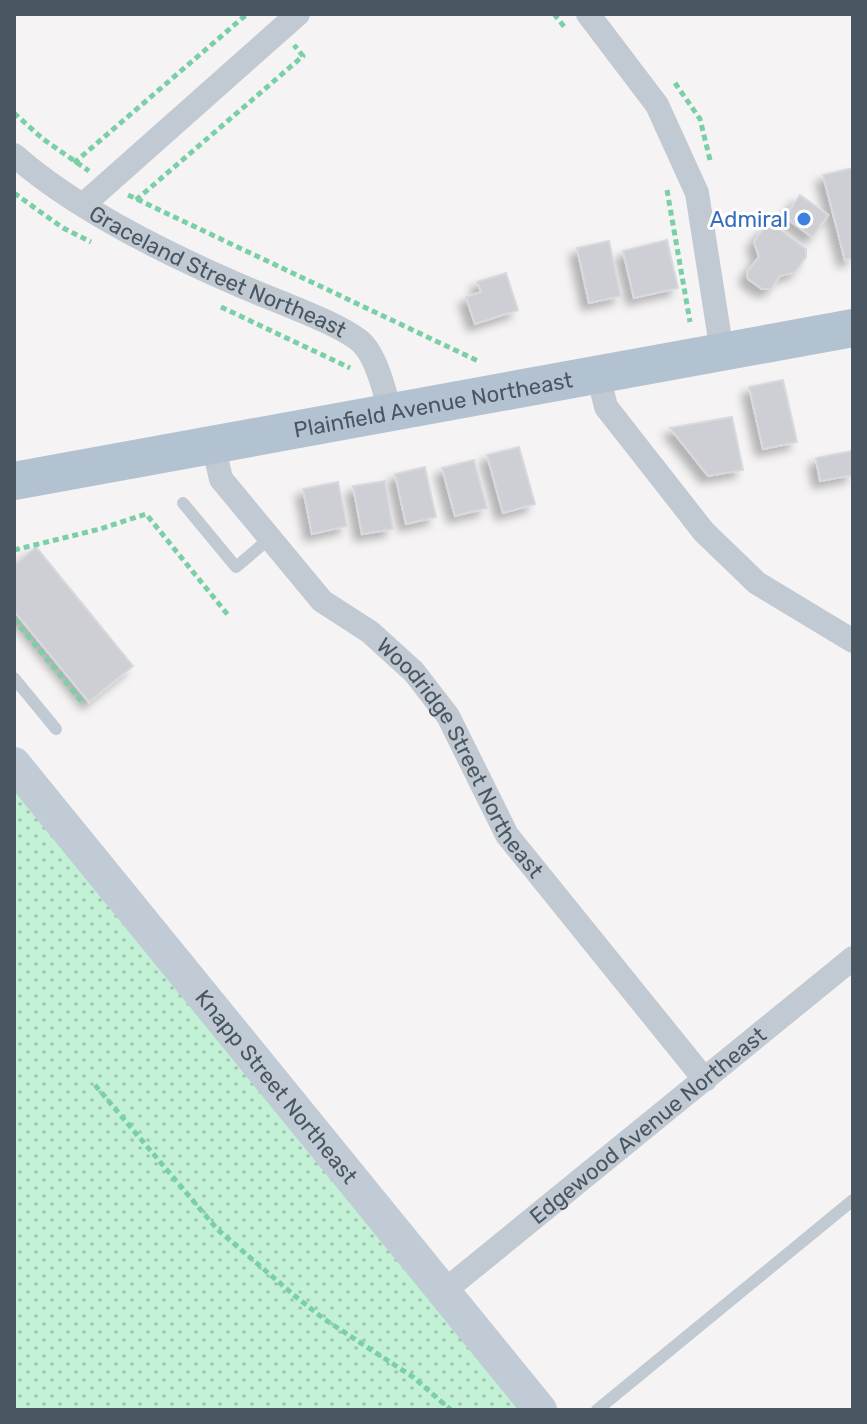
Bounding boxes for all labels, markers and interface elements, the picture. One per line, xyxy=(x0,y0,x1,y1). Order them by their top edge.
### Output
street label: Graceland Street Northeast xyxy=(85,199,352,343)
place label: Admiral xyxy=(710,206,788,233)
marker: Admiral xyxy=(795,210,813,228)
street label: Plainfield Avenue Northeast xyxy=(292,366,575,443)
street label: Woodridge Street Northeast xyxy=(371,632,550,884)
street label: Knapp Street Northeast xyxy=(190,984,364,1189)
street label: Edgewood Avenue Northeast xyxy=(524,1021,772,1230)

